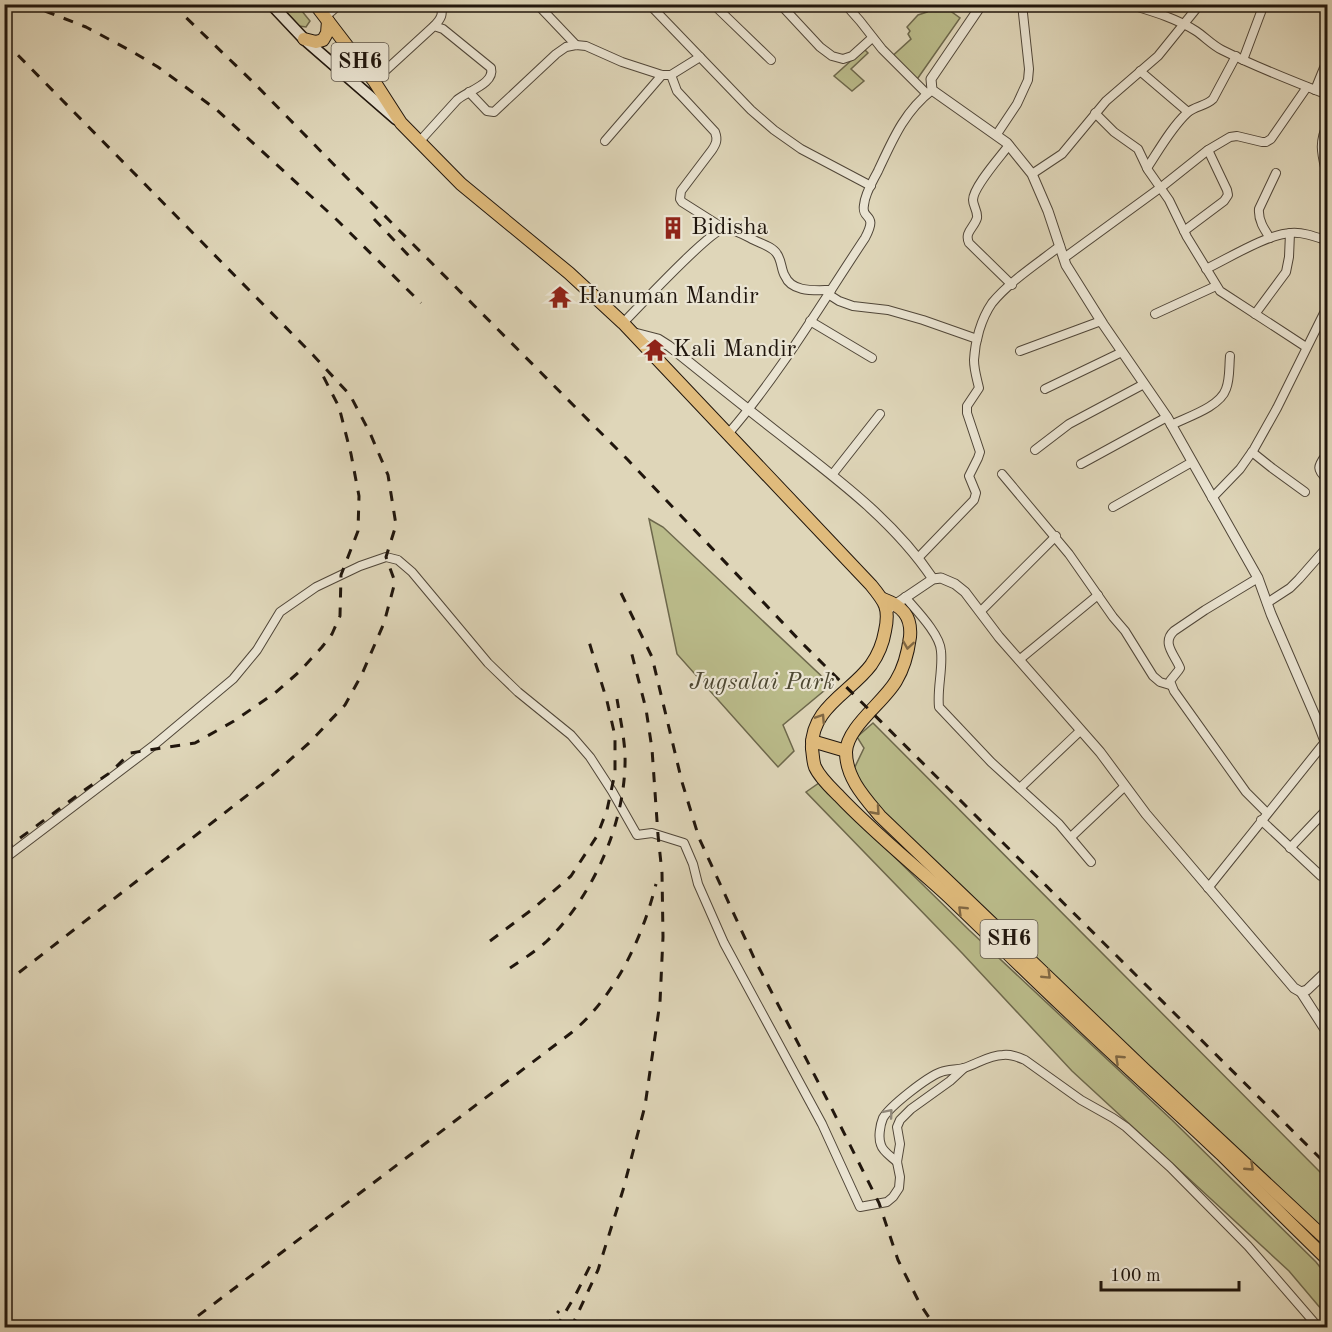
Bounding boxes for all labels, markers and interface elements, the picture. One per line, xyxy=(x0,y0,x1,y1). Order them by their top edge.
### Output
road number: SH6 xyxy=(332,43,388,81)
building icon: Bidisha xyxy=(660,215,686,241)
place label: Bidisha xyxy=(691,216,769,240)
temple icon: Hanuman Mandir xyxy=(547,284,573,310)
place label: Hanuman Mandir xyxy=(578,285,759,309)
temple icon: Kali Mandir xyxy=(642,337,668,363)
place label: Kali Mandir xyxy=(673,338,797,362)
one-way arrow xyxy=(903,640,915,649)
park label: Jugsalai Park xyxy=(689,671,835,695)
one-way arrow xyxy=(814,713,825,724)
one-way arrow xyxy=(869,804,880,815)
one-way arrow xyxy=(959,906,969,917)
road number: SH6 xyxy=(980,920,1038,958)
one-way arrow xyxy=(1039,968,1050,979)
one-way arrow xyxy=(1115,1055,1125,1066)
one-way arrow xyxy=(882,1109,893,1120)
one-way arrow xyxy=(1243,1160,1253,1171)
scale bar xyxy=(1101,1254,1239,1292)
text: 100 m xyxy=(1110,1267,1161,1285)

